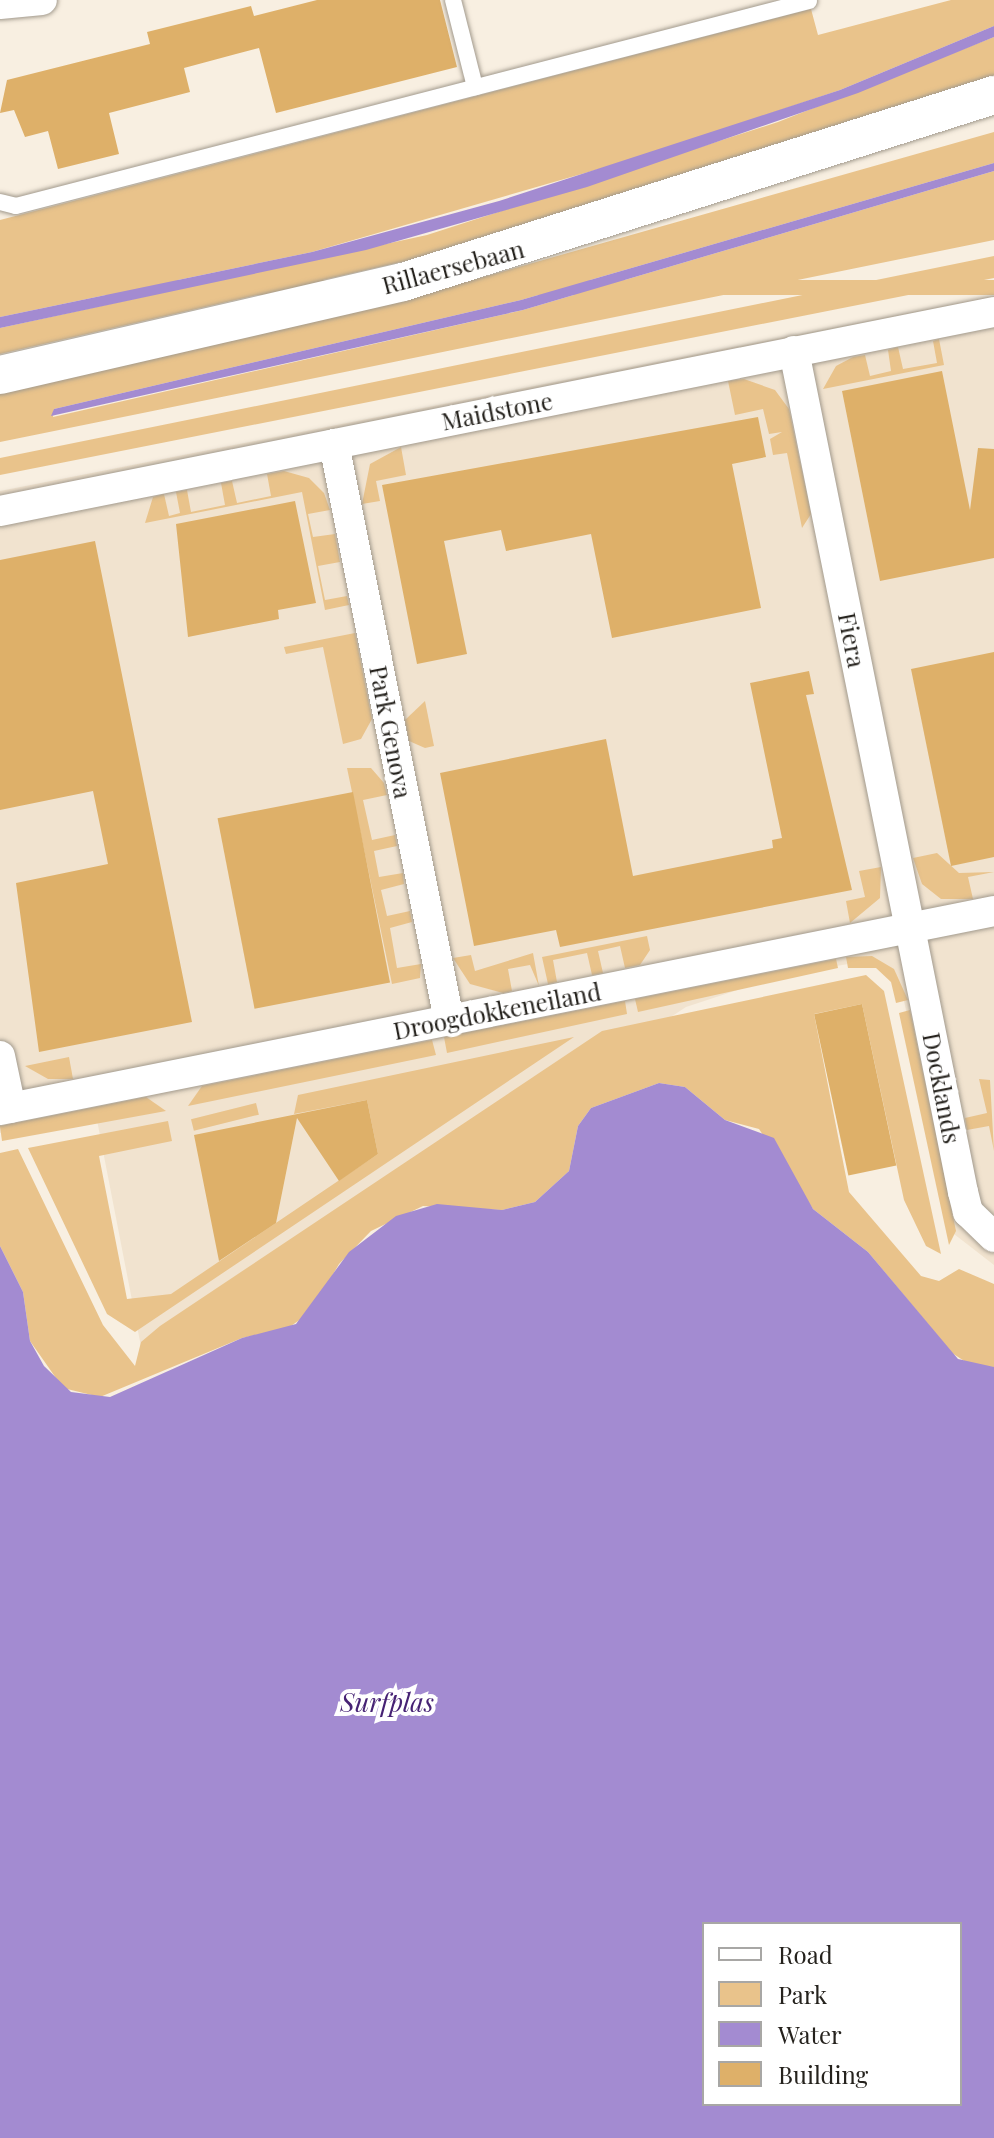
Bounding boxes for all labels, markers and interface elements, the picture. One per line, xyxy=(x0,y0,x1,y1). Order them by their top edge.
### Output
street label: Rillaersebaan xyxy=(379,234,527,300)
street label: Maidstone xyxy=(439,386,555,436)
street label: Fiera xyxy=(833,610,871,670)
street label: Park Genova xyxy=(364,663,418,801)
street label: Droogdokkeneiland xyxy=(391,977,603,1045)
street label: Docklands xyxy=(917,1030,967,1146)
water label: Surfplas xyxy=(340,1686,434,1718)
legend xyxy=(702,1922,962,2106)
text: Road xyxy=(778,1938,833,1970)
text: Park xyxy=(778,1978,827,2010)
text: Water xyxy=(778,2018,842,2050)
text: Building xyxy=(778,2058,868,2090)

